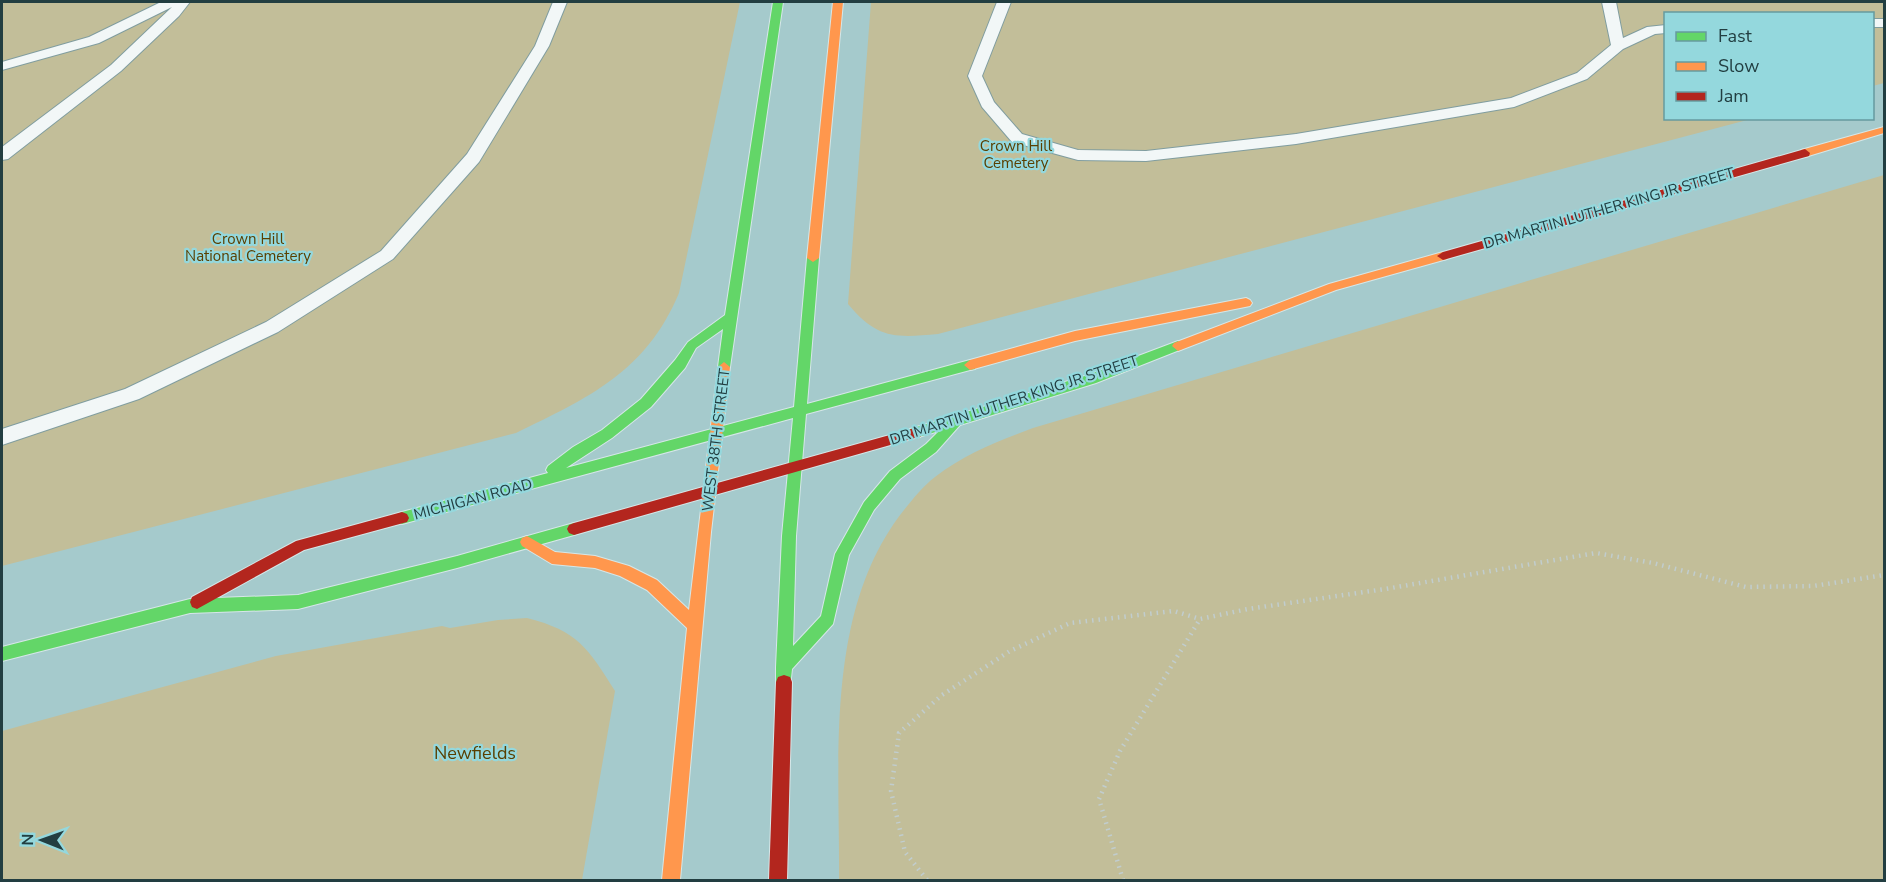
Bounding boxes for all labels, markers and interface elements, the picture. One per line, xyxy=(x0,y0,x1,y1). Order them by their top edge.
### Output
legend xyxy=(1664,12,1874,120)
text: Fast xyxy=(1718,24,1753,48)
text: Slow xyxy=(1718,54,1759,78)
text: Jam xyxy=(1717,84,1749,108)
park label: Crown Hill Cemetery xyxy=(980,136,1053,173)
street label: DR MARTIN LUTHER KING JR STREET xyxy=(1481,163,1737,253)
park label: Crown Hill National Cemetery xyxy=(185,229,311,266)
street label: DR MARTIN LUTHER KING JR STREET xyxy=(887,350,1141,450)
street label: WEST 38TH STREET xyxy=(697,367,735,513)
street label: MICHIGAN ROAD xyxy=(411,474,535,524)
park label: Newfields xyxy=(434,741,516,765)
north arrow xyxy=(12,810,72,870)
text: N xyxy=(17,834,39,846)

